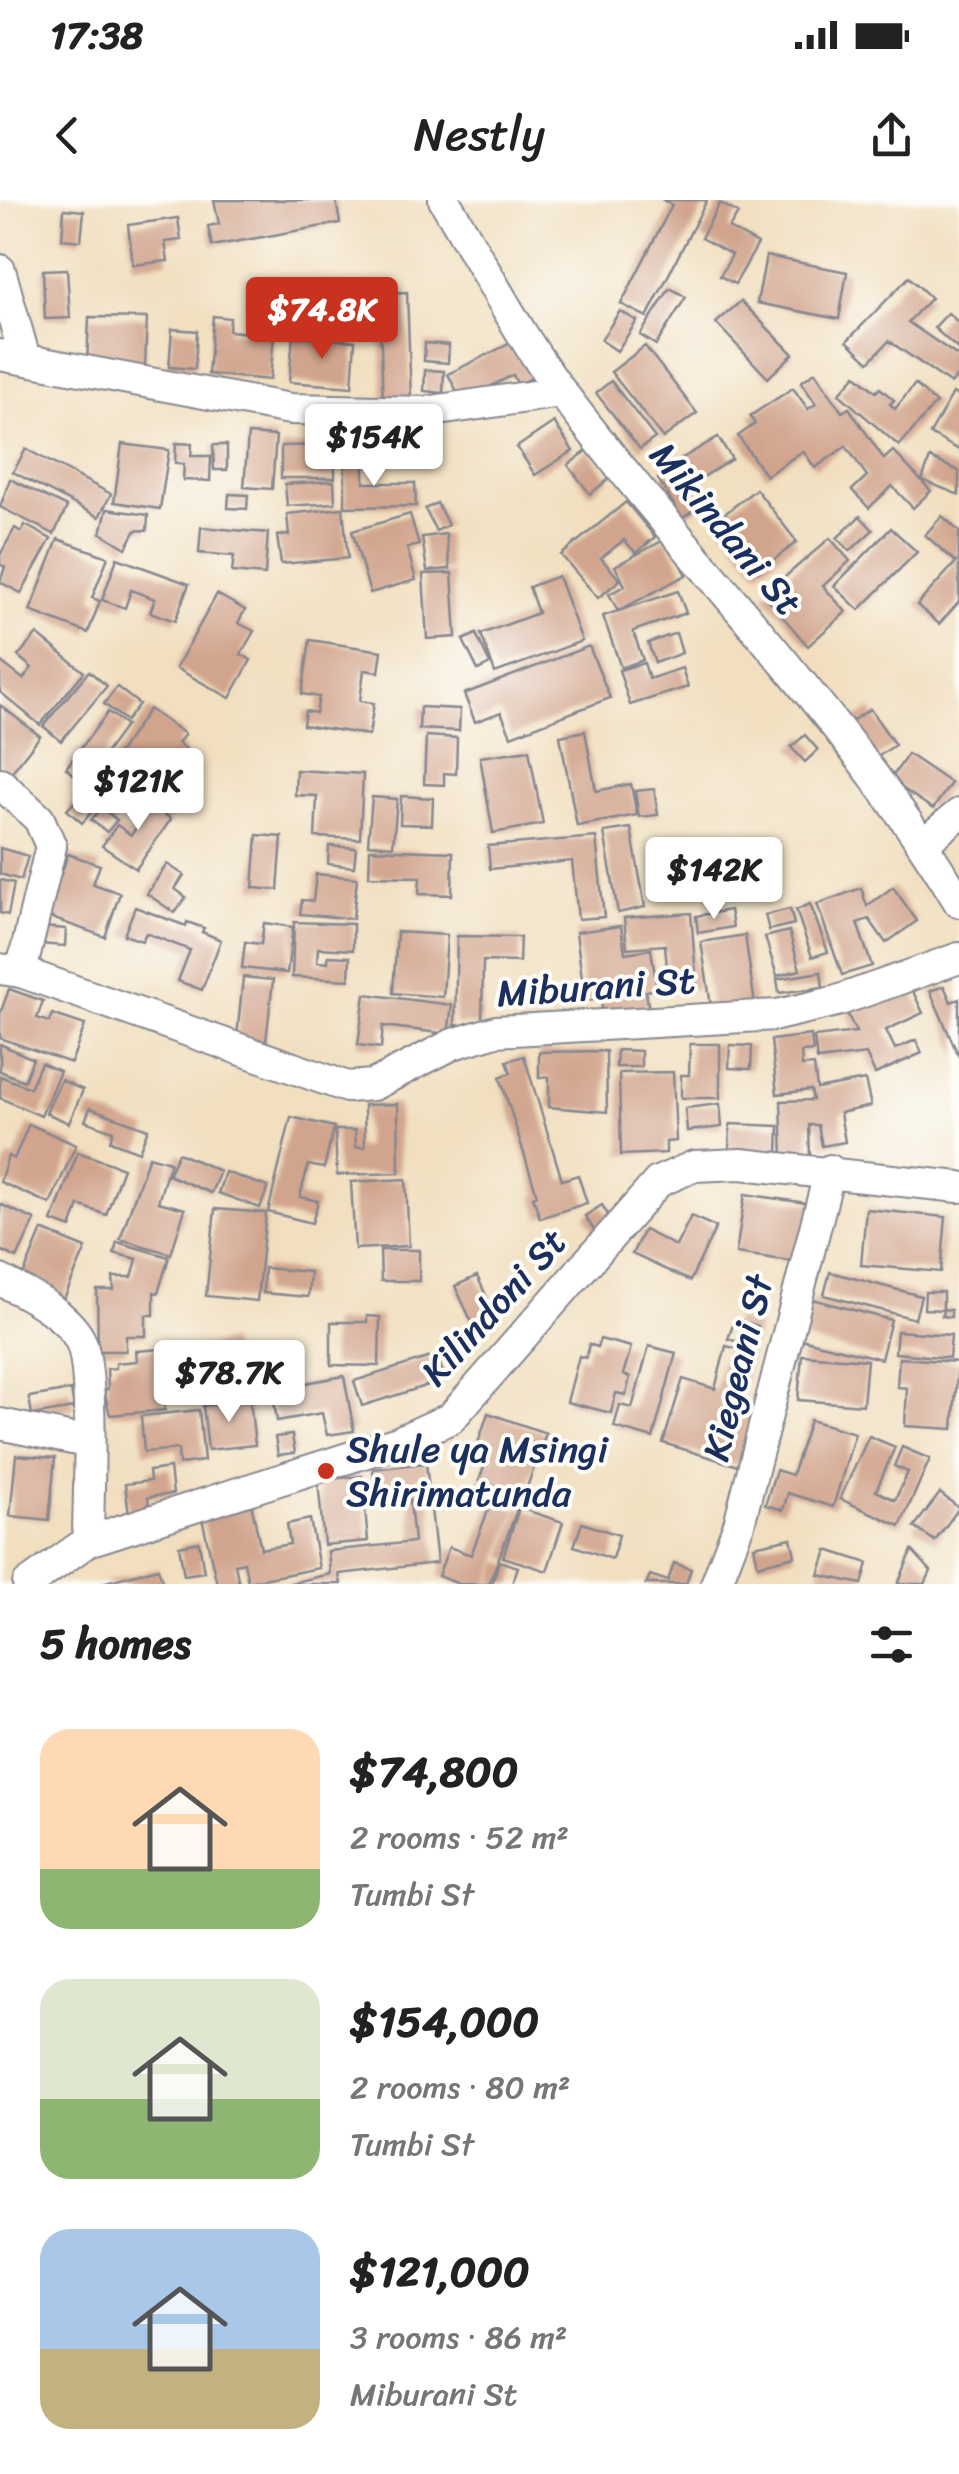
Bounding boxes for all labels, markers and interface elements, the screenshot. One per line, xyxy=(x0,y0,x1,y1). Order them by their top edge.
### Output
text: 17:38 xyxy=(50,2,143,69)
text: Nestly xyxy=(414,95,545,175)
icon: back xyxy=(40,108,95,163)
icon: share xyxy=(864,108,919,163)
pin: $74.8K xyxy=(241,277,403,362)
text: $74.8K xyxy=(268,281,376,338)
pin: $154K xyxy=(304,404,444,489)
text: $154K xyxy=(327,408,421,465)
street label: Mikindani St xyxy=(632,426,820,632)
pin: $121K xyxy=(68,748,208,833)
text: $121K xyxy=(95,752,181,809)
pin: $142K xyxy=(644,837,784,922)
text: $142K xyxy=(667,841,761,898)
street label: Miburani St xyxy=(494,947,698,1027)
street label: Kilindoni St xyxy=(404,1212,584,1402)
street label: Kiegeani St xyxy=(683,1266,794,1468)
pin: $78.7K xyxy=(148,1340,310,1425)
text: $78.7K xyxy=(176,1344,282,1401)
place label: Shule ya Msingi Shirimatunda xyxy=(346,1416,609,1527)
marker: Shule ya Msingi Shirimatunda xyxy=(315,1460,337,1482)
text: 5 homes xyxy=(40,1607,191,1681)
icon: filters xyxy=(864,1617,919,1672)
text: $74,800 xyxy=(350,1735,518,1809)
icon: home xyxy=(120,1769,240,1889)
text: 2 rooms · 52 m² xyxy=(350,1809,569,1866)
text: Tumbi St xyxy=(350,1866,474,1923)
text: $154,000 xyxy=(350,1985,539,2059)
icon: home xyxy=(120,2019,240,2139)
text: 2 rooms · 80 m² xyxy=(350,2059,570,2116)
text: Tumbi St xyxy=(350,2116,474,2173)
text: $121,000 xyxy=(350,2235,529,2309)
icon: home xyxy=(120,2269,240,2389)
text: 3 rooms · 86 m² xyxy=(350,2309,567,2366)
text: Miburani St xyxy=(350,2366,517,2423)

